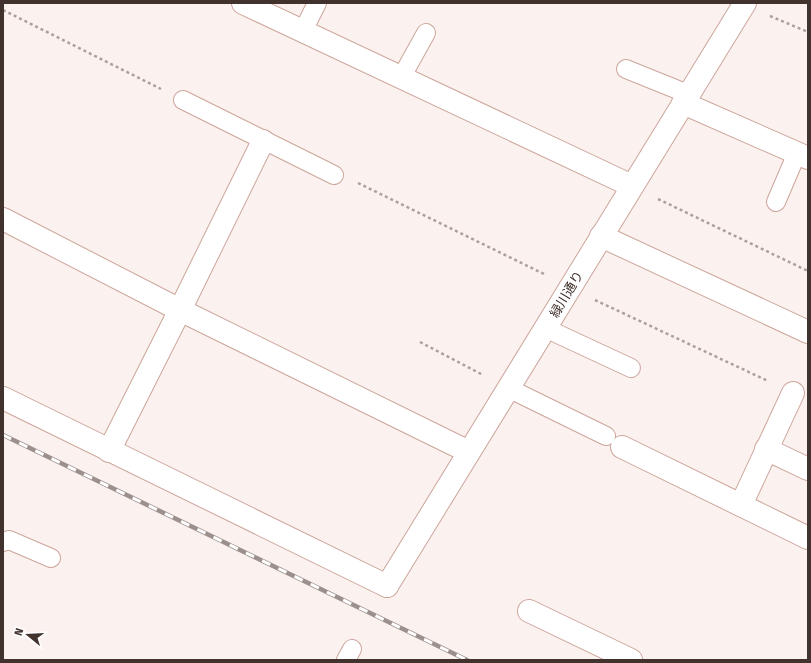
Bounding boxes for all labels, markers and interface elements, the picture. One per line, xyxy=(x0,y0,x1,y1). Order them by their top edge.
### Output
street label: 緑川通り xyxy=(547,268,586,320)
north arrow xyxy=(8,615,48,655)
text: N xyxy=(12,627,26,638)

